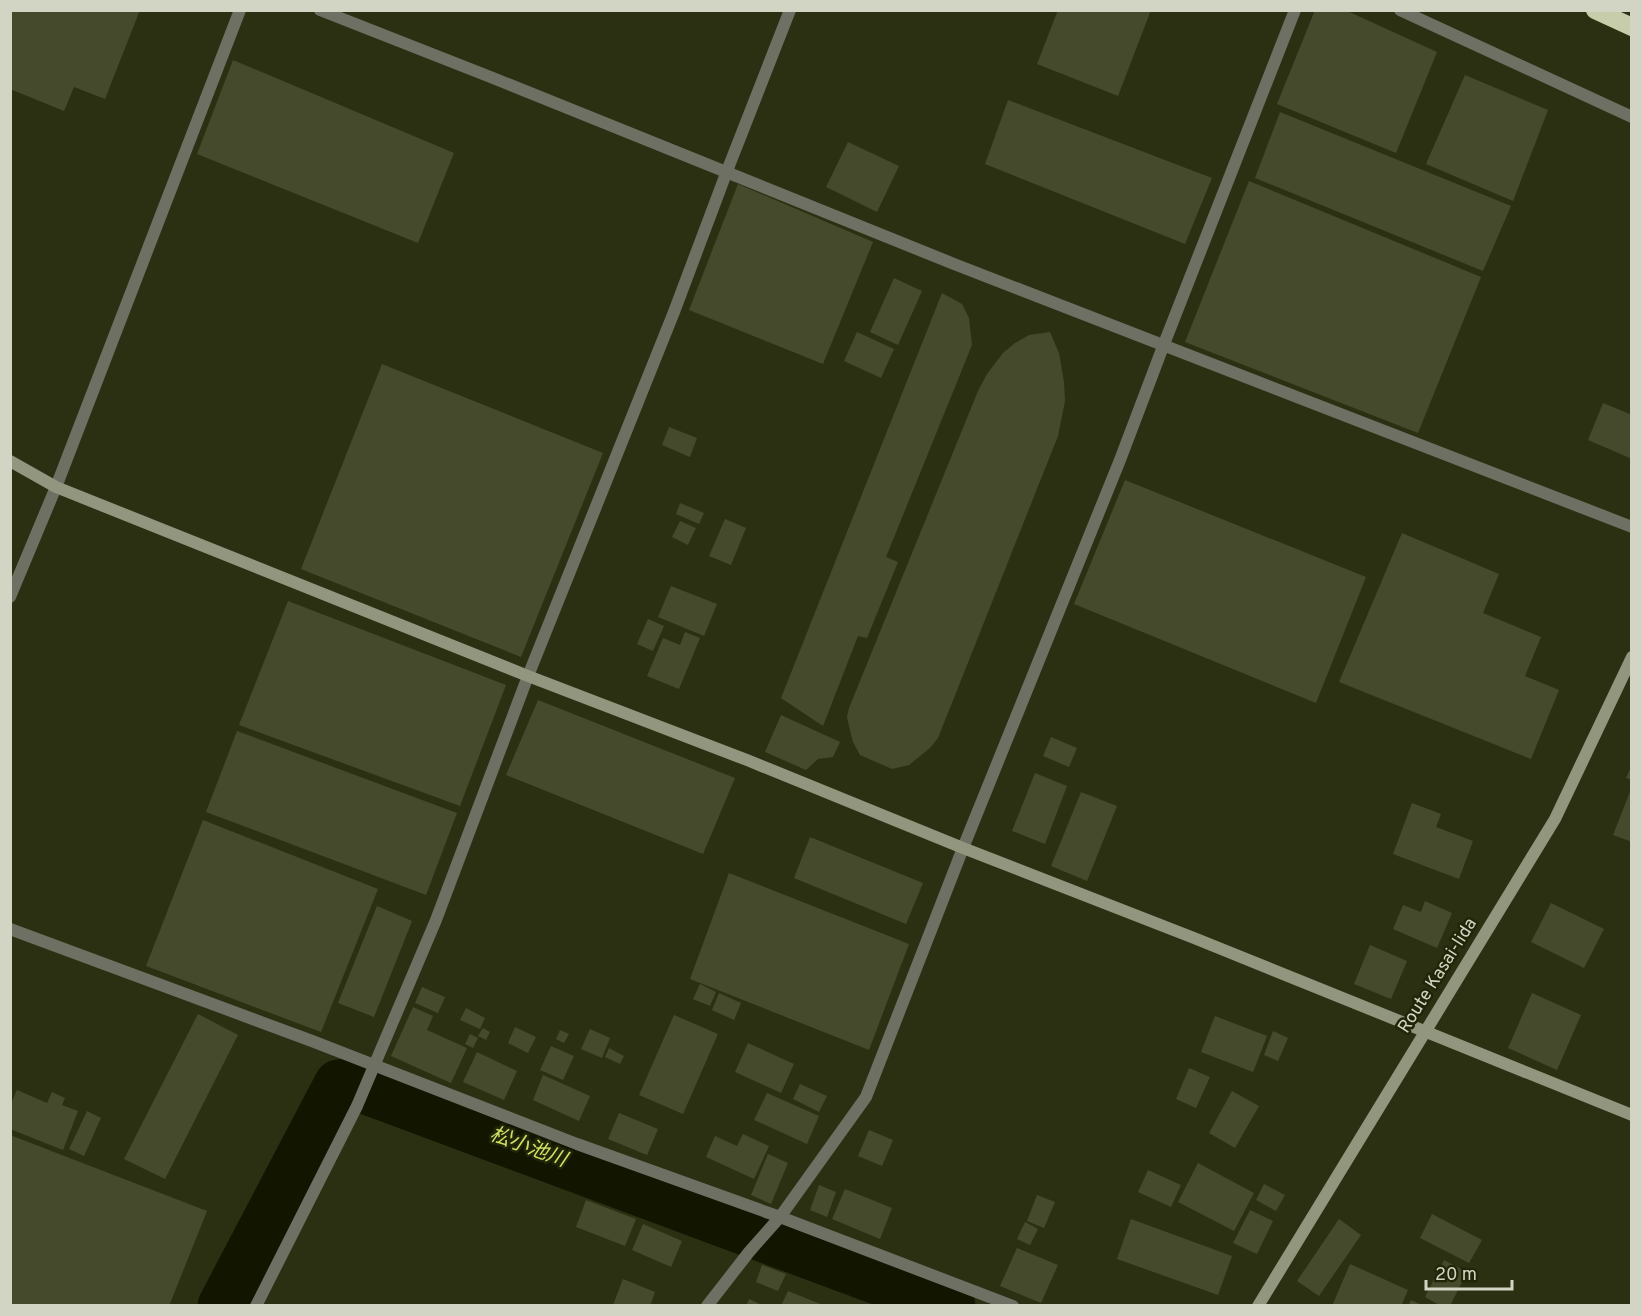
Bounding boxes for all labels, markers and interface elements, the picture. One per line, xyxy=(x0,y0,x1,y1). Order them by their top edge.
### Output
street label: Route Kasai-Iida xyxy=(1393,914,1483,1038)
water label: 松小池川 xyxy=(486,1122,572,1175)
scale bar xyxy=(1426,1253,1512,1291)
text: 20 m xyxy=(1435,1264,1477,1287)

